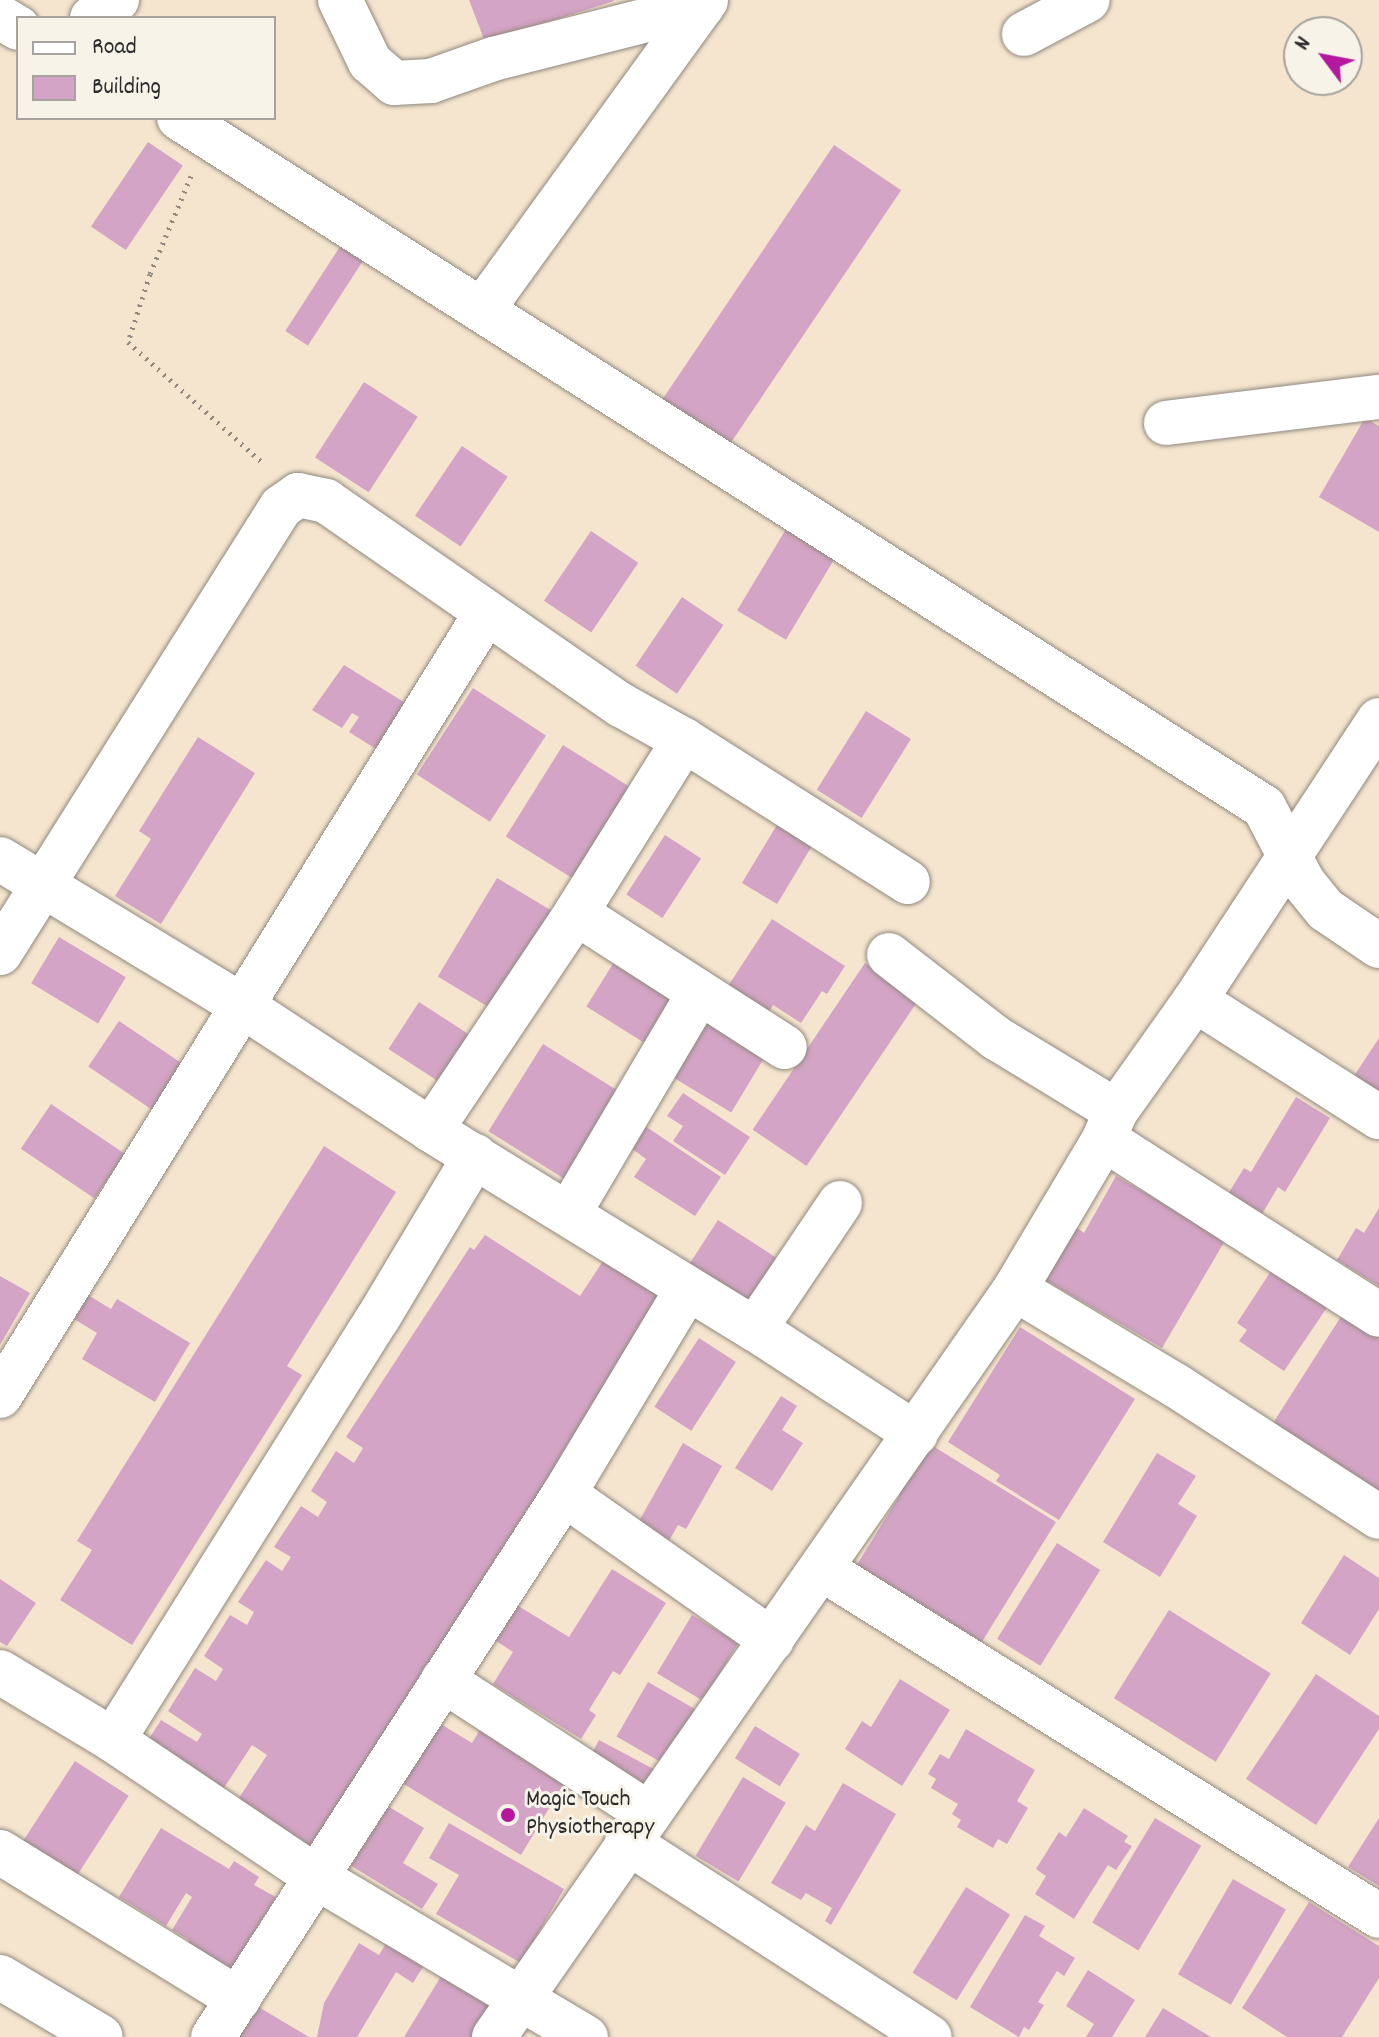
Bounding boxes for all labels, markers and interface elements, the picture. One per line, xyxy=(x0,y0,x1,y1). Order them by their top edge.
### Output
legend xyxy=(16,16,276,120)
north arrow xyxy=(1283,16,1363,96)
text: Road xyxy=(92,31,137,65)
text: N xyxy=(1288,31,1320,57)
text: Building xyxy=(92,71,161,105)
place label: Magic Touch Physiotherapy xyxy=(526,1787,654,1843)
marker: Magic Touch Physiotherapy xyxy=(497,1804,519,1826)

